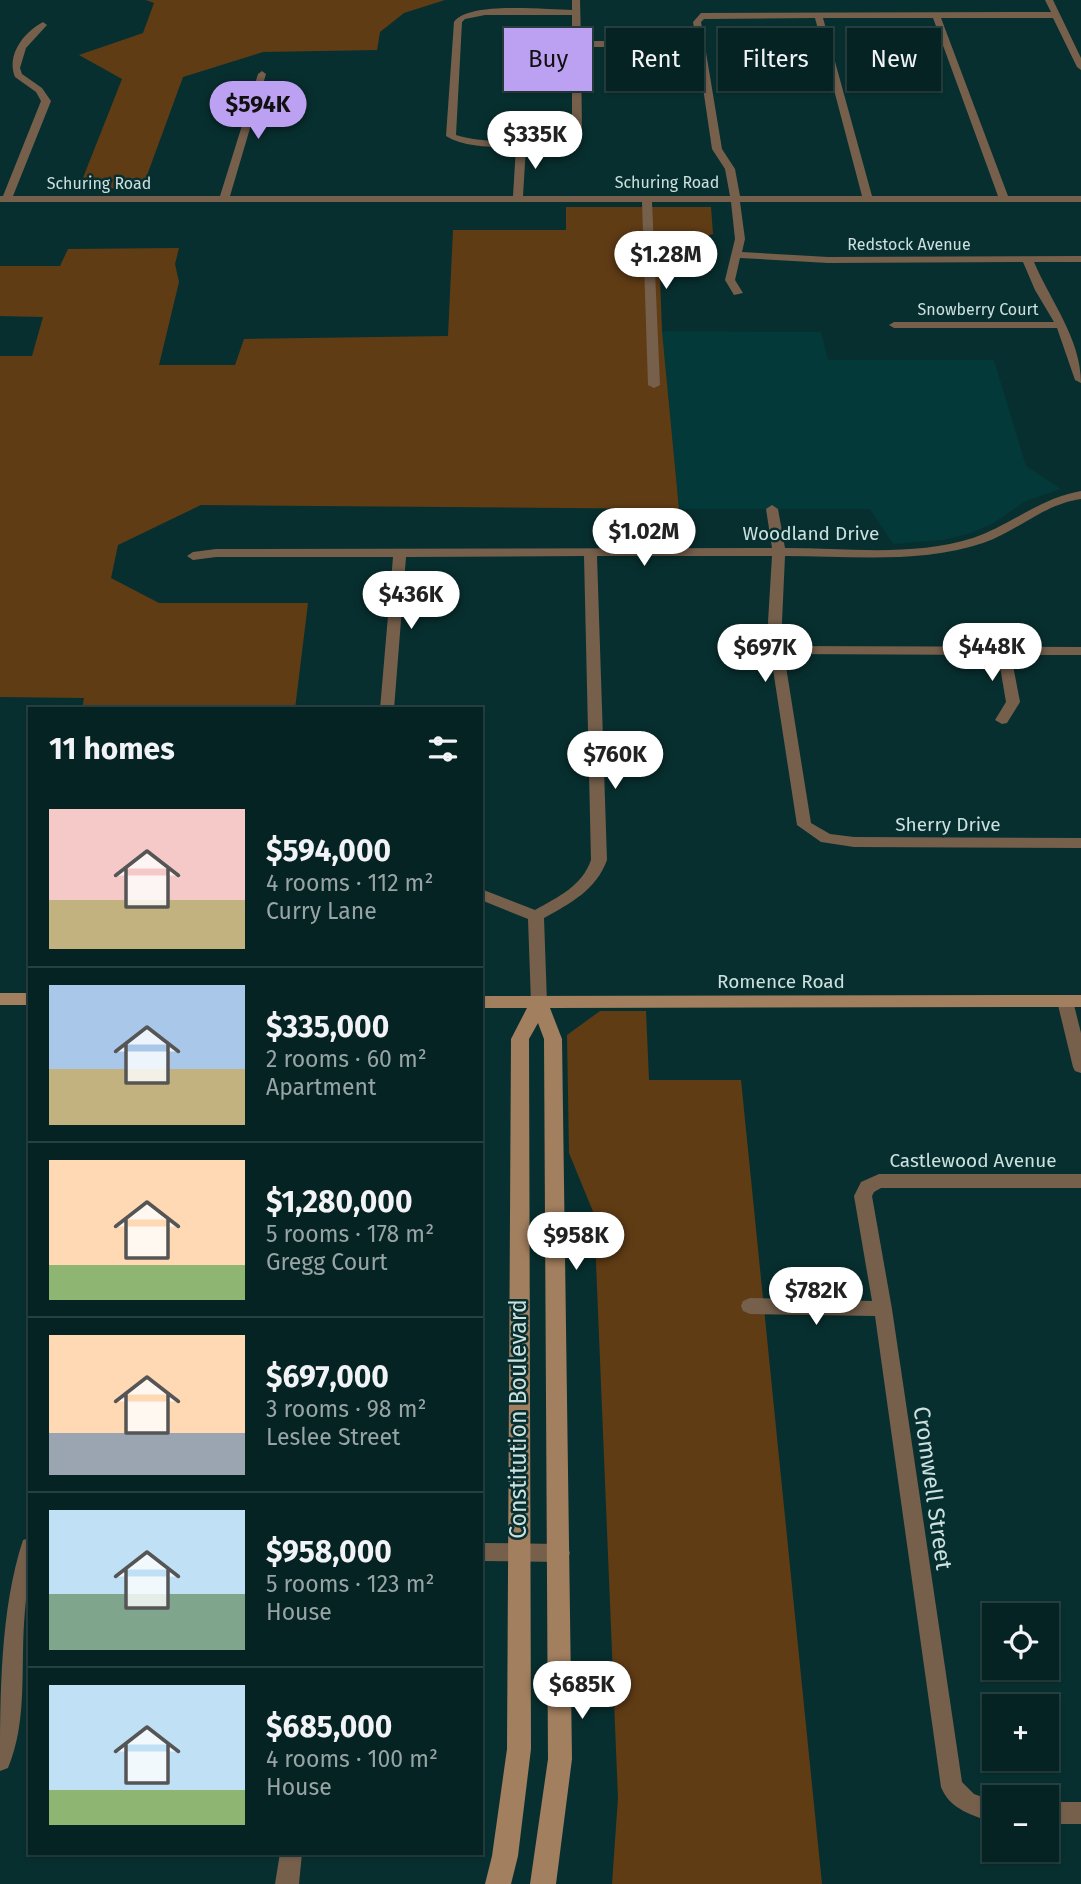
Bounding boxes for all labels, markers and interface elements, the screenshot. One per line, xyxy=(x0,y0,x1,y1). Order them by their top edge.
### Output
chip: Buy xyxy=(504,28,592,91)
chip: Rent xyxy=(606,28,704,91)
chip: Filters xyxy=(718,28,833,91)
chip: New xyxy=(847,28,941,91)
pin: $594K xyxy=(209,82,307,141)
text: $594K xyxy=(226,90,290,118)
pin: $335K xyxy=(486,111,584,171)
text: $335K xyxy=(503,120,567,148)
street label: Schuring Road xyxy=(615,173,719,192)
street label: Schuring Road xyxy=(47,174,151,193)
pin: $1.28M xyxy=(609,232,723,291)
street label: Redstock Avenue xyxy=(847,235,971,254)
text: $1.28M xyxy=(630,240,702,268)
street label: Snowberry Court xyxy=(918,300,1039,319)
pin: $1.02M xyxy=(587,508,701,568)
text: $1.02M xyxy=(609,517,679,545)
street label: Woodland Drive xyxy=(743,522,879,545)
pin: $436K xyxy=(362,572,460,631)
text: $436K xyxy=(379,580,443,608)
pin: $697K xyxy=(716,624,814,684)
pin: $448K xyxy=(943,624,1041,683)
text: $448K xyxy=(959,632,1025,660)
text: $697K xyxy=(733,633,797,661)
icon: filters xyxy=(424,730,462,768)
text: 11 homes xyxy=(49,731,175,767)
pin: $760K xyxy=(566,732,664,791)
text: $760K xyxy=(583,740,647,768)
street label: Sherry Drive xyxy=(895,813,1001,836)
text: $594,000 xyxy=(266,833,391,869)
icon: home xyxy=(105,837,189,921)
text: 4 rooms · 112 m² xyxy=(266,869,433,897)
text: Curry Lane xyxy=(266,897,377,925)
street label: Romence Road xyxy=(717,970,845,993)
text: $335,000 xyxy=(266,1009,389,1045)
icon: home xyxy=(105,1013,189,1097)
text: 2 rooms · 60 m² xyxy=(266,1045,427,1073)
text: Apartment xyxy=(266,1073,376,1101)
street label: Castlewood Avenue xyxy=(889,1149,1057,1172)
text: $1,280,000 xyxy=(266,1184,412,1220)
icon: home xyxy=(105,1188,189,1272)
pin: $958K xyxy=(527,1212,625,1272)
text: 5 rooms · 178 m² xyxy=(266,1220,434,1248)
text: $958K xyxy=(543,1221,609,1249)
text: Gregg Court xyxy=(266,1248,388,1276)
pin: $782K xyxy=(767,1268,865,1327)
text: $782K xyxy=(785,1276,847,1304)
street label: Constitution Boulevard xyxy=(504,1299,532,1539)
text: $697,000 xyxy=(266,1359,389,1395)
icon: home xyxy=(105,1363,189,1447)
text: 3 rooms · 98 m² xyxy=(266,1395,426,1423)
street label: Cromwell Street xyxy=(908,1404,958,1572)
text: Leslee Street xyxy=(266,1423,400,1451)
text: $958,000 xyxy=(266,1534,392,1570)
icon: home xyxy=(105,1538,189,1622)
text: 5 rooms · 123 m² xyxy=(266,1570,434,1598)
text: House xyxy=(266,1598,332,1626)
map controls xyxy=(982,1603,1059,1862)
button: locate xyxy=(982,1603,1059,1680)
pin: $685K xyxy=(533,1662,631,1721)
text: $685K xyxy=(549,1670,615,1698)
button: + xyxy=(982,1694,1059,1771)
text: $685,000 xyxy=(266,1709,392,1745)
icon: home xyxy=(105,1713,189,1797)
text: 4 rooms · 100 m² xyxy=(266,1745,438,1773)
text: House xyxy=(266,1773,332,1801)
button: − xyxy=(982,1785,1059,1862)

